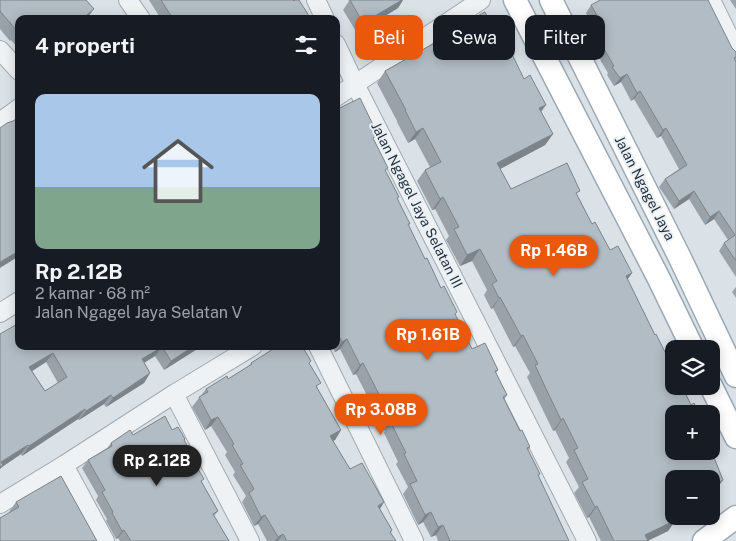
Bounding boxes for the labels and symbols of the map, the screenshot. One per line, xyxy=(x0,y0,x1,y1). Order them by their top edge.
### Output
street label: Jalan Ngagel Jaya Selatan III xyxy=(368,119,466,291)
street label: Jalan Ngagel Jaya xyxy=(612,133,678,243)
pin: Rp 1.46B xyxy=(502,234,606,277)
pin: Rp 1.61B xyxy=(376,318,480,361)
pin: Rp 3.08B xyxy=(329,394,433,436)
pin: Rp 2.12B xyxy=(105,444,209,487)

